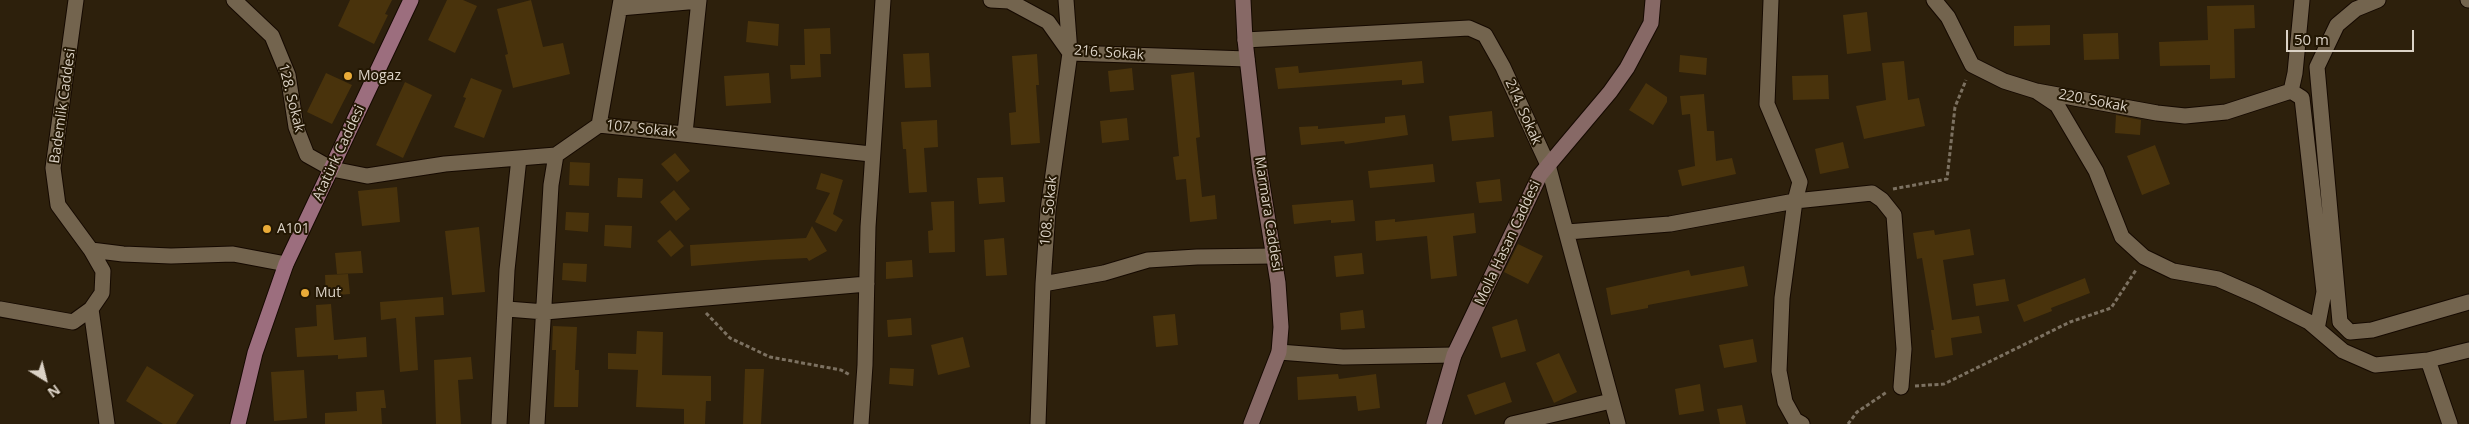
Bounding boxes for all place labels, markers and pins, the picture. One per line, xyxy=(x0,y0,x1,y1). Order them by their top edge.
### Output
place label: Mogaz xyxy=(358,68,401,84)
marker: Mogaz xyxy=(342,70,354,82)
place label: A101 xyxy=(277,221,310,237)
marker: A101 xyxy=(261,223,273,235)
place label: Mut xyxy=(315,285,341,301)
marker: Mut xyxy=(299,287,311,299)

